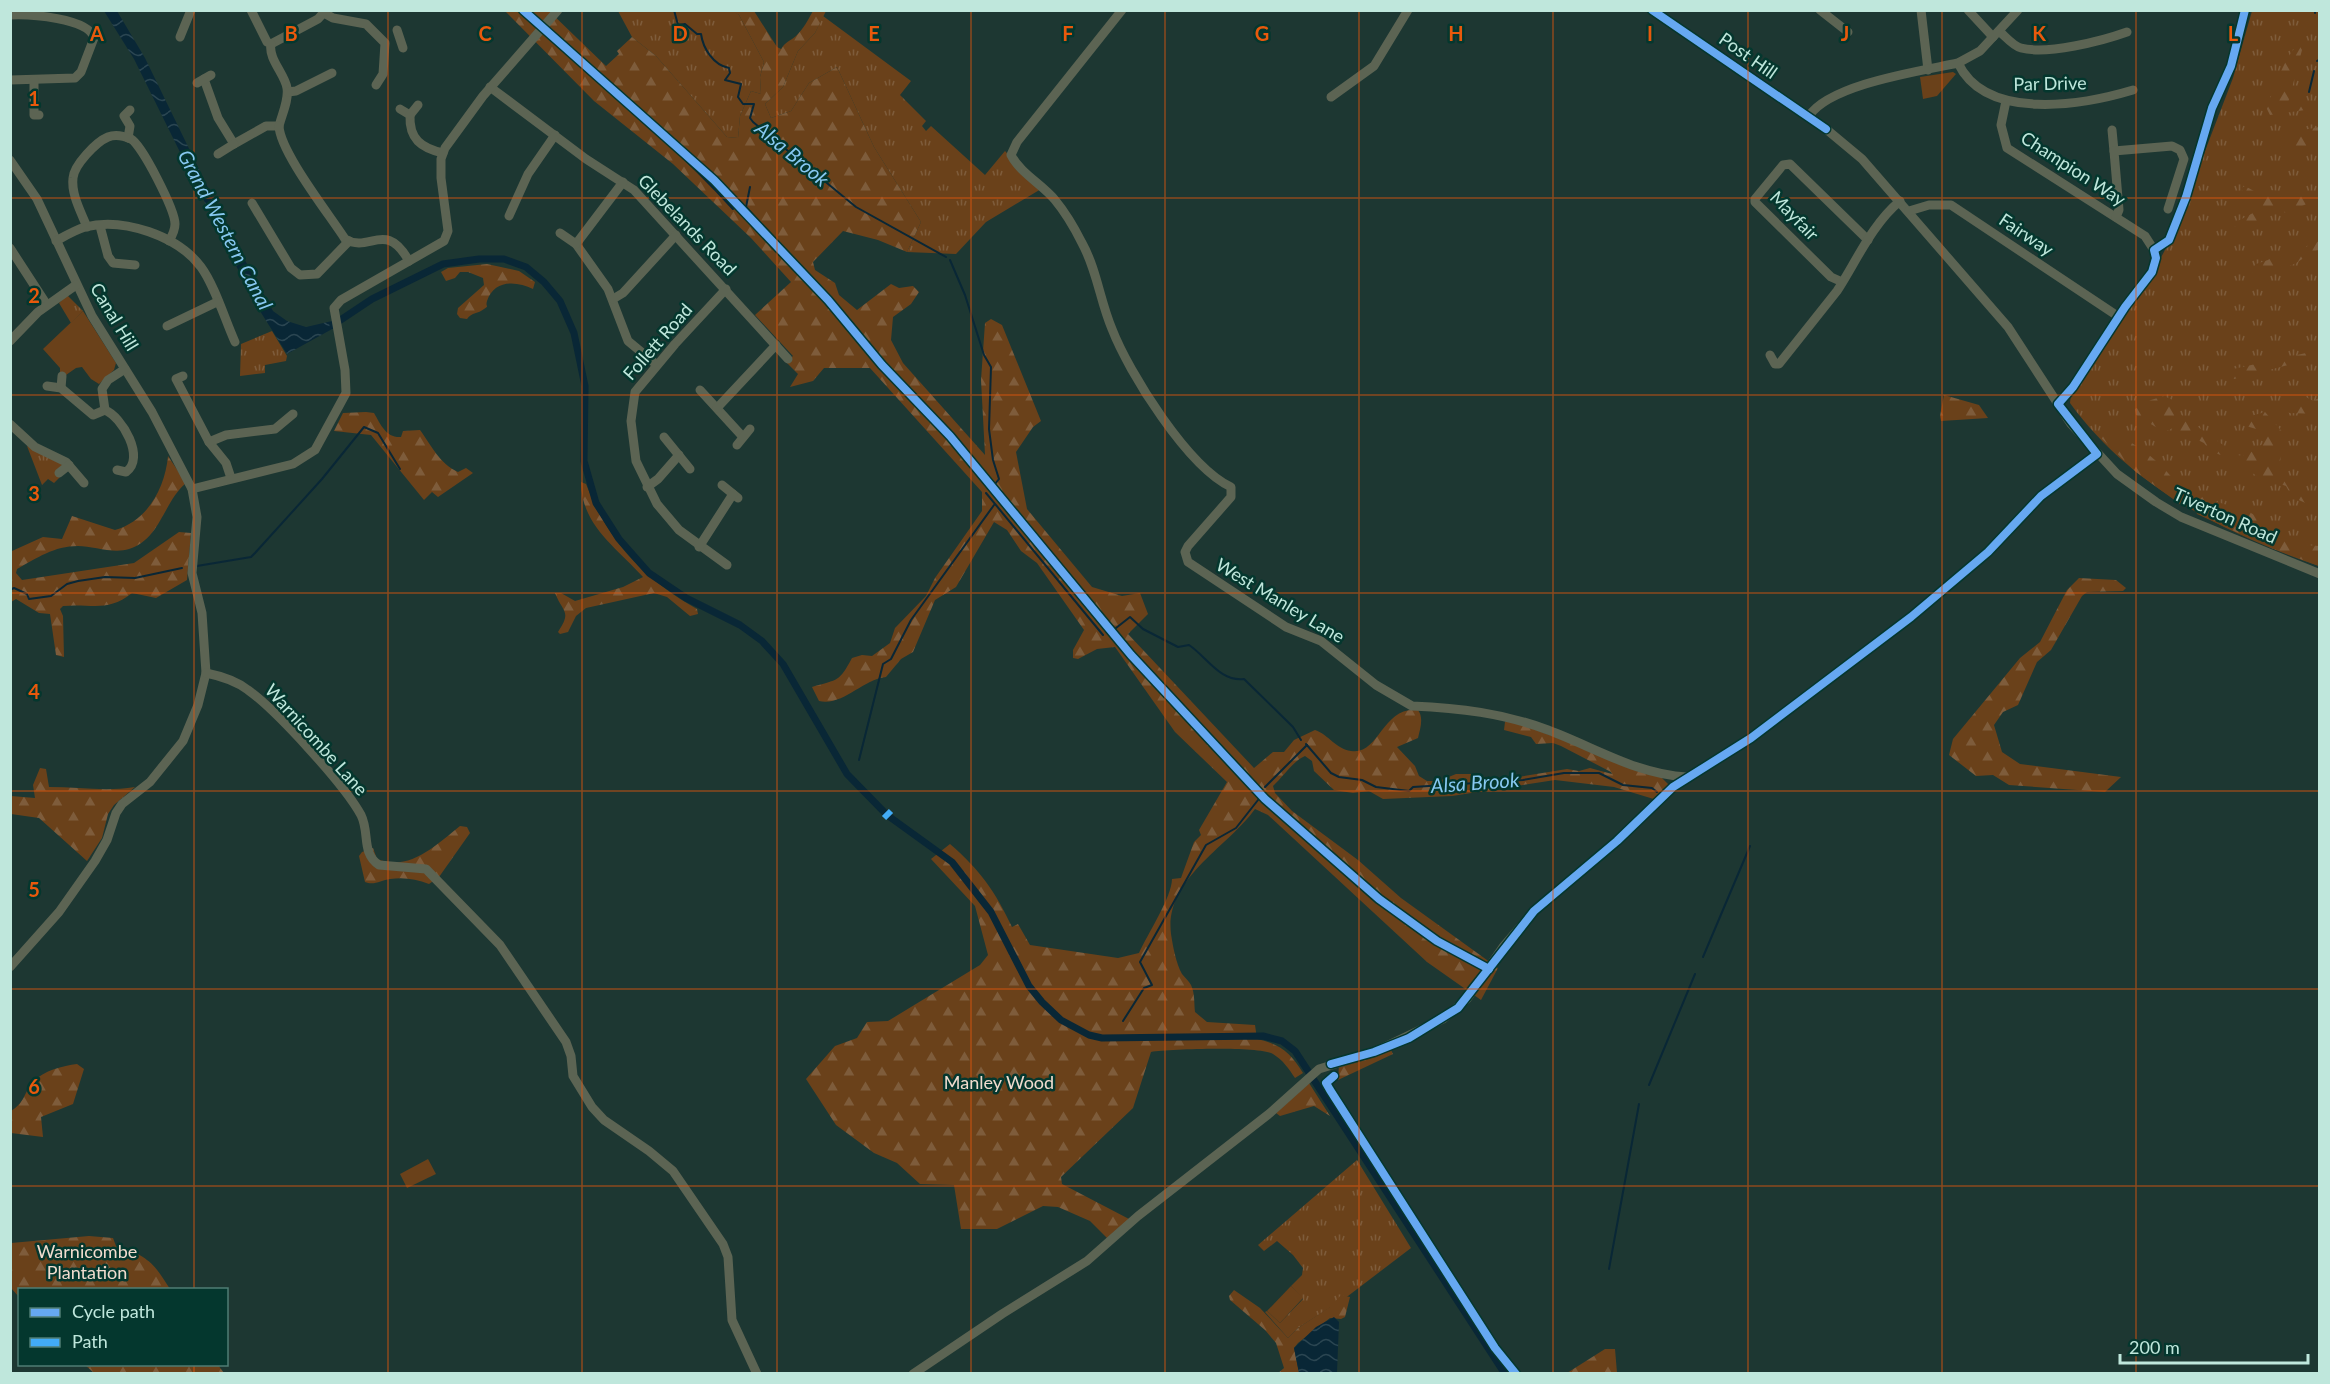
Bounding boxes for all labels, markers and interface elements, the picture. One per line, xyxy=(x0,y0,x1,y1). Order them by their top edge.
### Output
text: A xyxy=(89,21,104,45)
text: B xyxy=(284,21,298,45)
text: C xyxy=(478,21,492,45)
text: D xyxy=(672,21,688,45)
text: E xyxy=(868,21,880,45)
text: F xyxy=(1062,21,1074,45)
text: G xyxy=(1255,21,1269,45)
text: H xyxy=(1448,21,1464,45)
text: I xyxy=(1647,21,1653,45)
text: J xyxy=(1841,21,1849,45)
text: K xyxy=(2032,21,2046,45)
text: L xyxy=(2228,21,2239,45)
street label: Post Hill xyxy=(1715,27,1782,83)
street label: Par Drive xyxy=(2013,71,2087,95)
text: 1 xyxy=(28,86,40,110)
water label: Alsa Brook xyxy=(750,115,835,191)
street label: Champion Way xyxy=(2017,126,2131,211)
water label: Grand Western Canal xyxy=(174,145,278,314)
street label: Glebelands Road xyxy=(634,169,742,279)
street label: Mayfair xyxy=(1766,186,1824,245)
street label: Fairway xyxy=(1995,208,2058,261)
street label: Canal Hill xyxy=(86,279,144,354)
text: 2 xyxy=(28,283,40,307)
street label: Follett Road xyxy=(618,299,697,384)
text: 3 xyxy=(28,481,40,505)
street label: Tiverton Road xyxy=(2170,482,2281,548)
street label: West Manley Lane xyxy=(1212,553,1349,647)
text: 4 xyxy=(28,679,40,703)
street label: Warnicombe Lane xyxy=(261,679,373,800)
water label: Alsa Brook xyxy=(1429,767,1520,797)
text: 5 xyxy=(28,877,40,901)
park label: Manley Wood xyxy=(944,1071,1054,1093)
text: 6 xyxy=(28,1074,40,1098)
park label: Warnicombe Plantation xyxy=(37,1240,137,1283)
legend xyxy=(18,1288,228,1366)
text: Cycle path xyxy=(72,1300,155,1322)
scale bar xyxy=(2120,1327,2308,1365)
text: Path xyxy=(72,1330,108,1352)
text: 200 m xyxy=(2129,1336,2180,1358)

